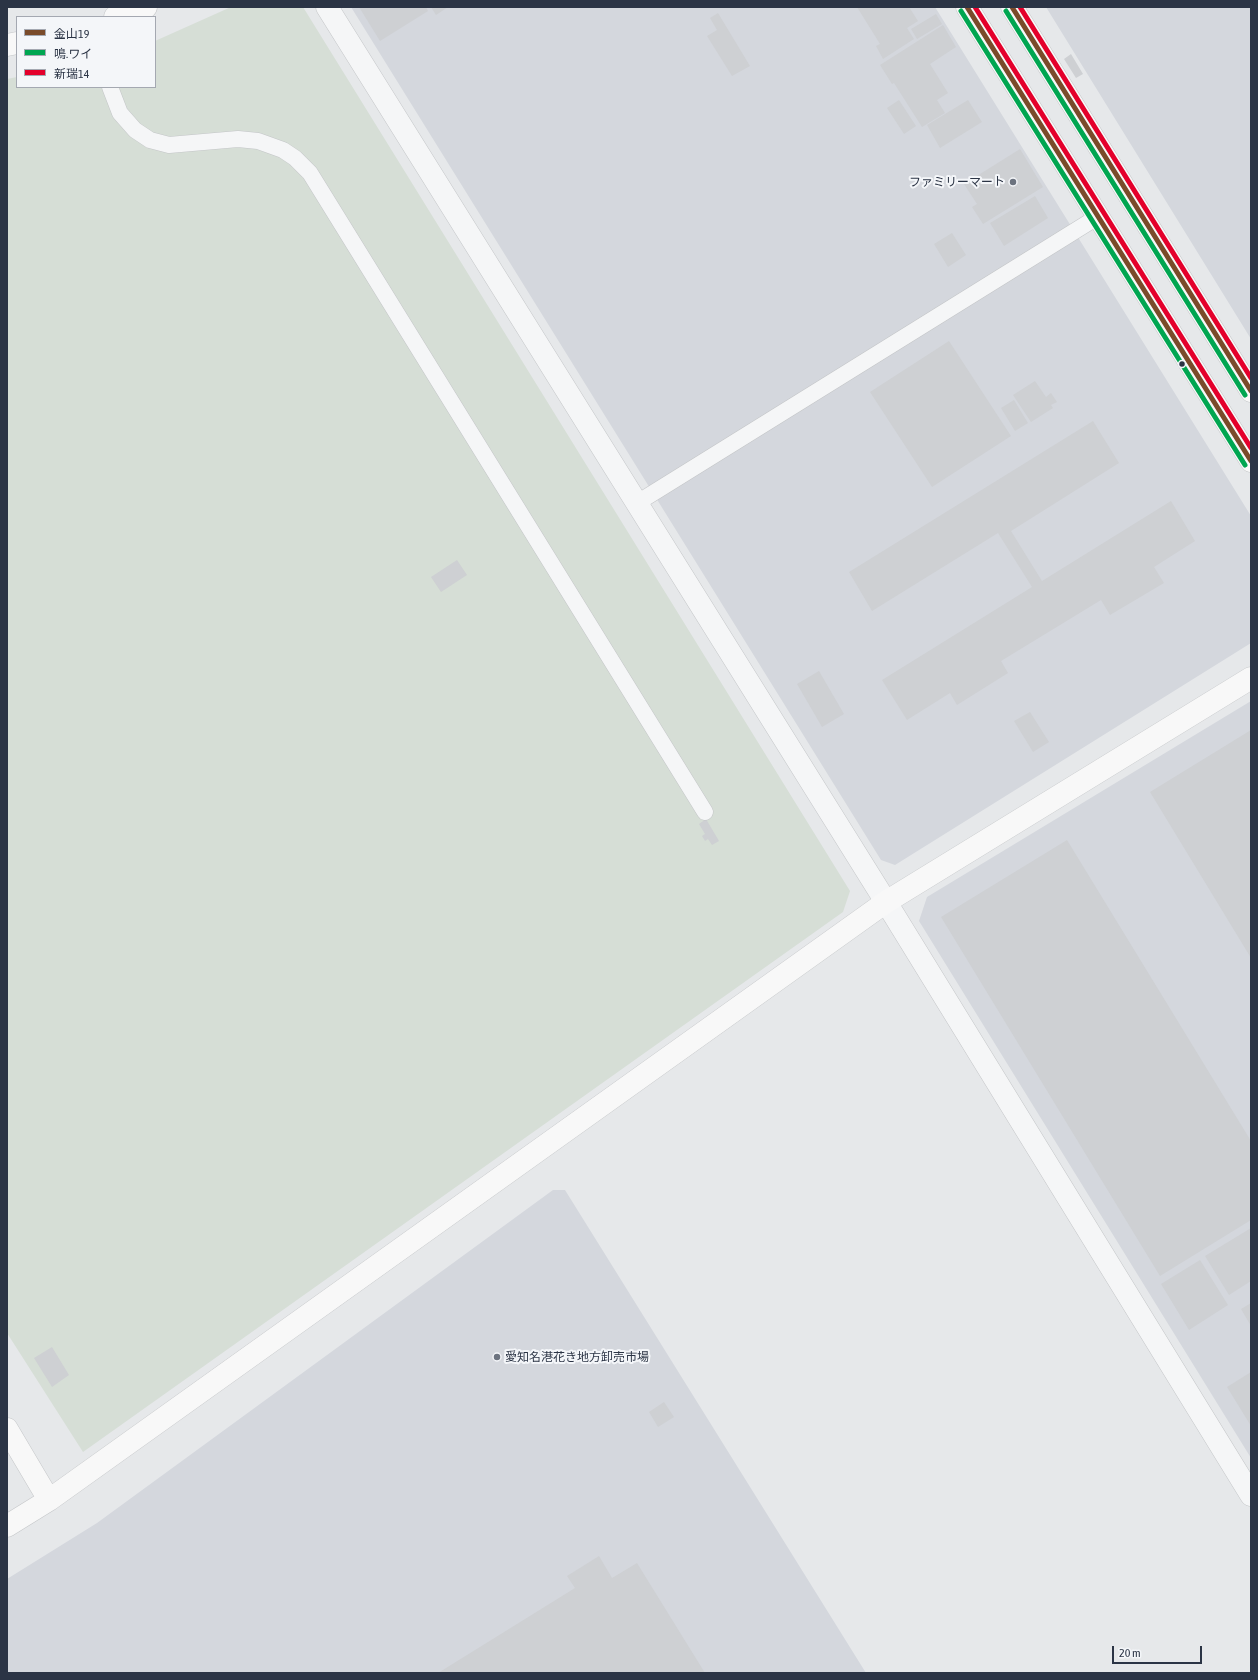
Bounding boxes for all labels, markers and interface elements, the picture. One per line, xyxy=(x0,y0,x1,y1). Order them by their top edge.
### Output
legend xyxy=(16,16,156,88)
text: 金山19 xyxy=(54,27,89,41)
text: 鳴.ワイ xyxy=(54,47,92,61)
text: 新瑞14 xyxy=(54,67,89,81)
place label: ファミリーマート xyxy=(909,175,1005,189)
marker: ファミリーマート xyxy=(1008,177,1018,187)
unlabelled marker xyxy=(1177,359,1187,369)
place label: 愛知名港花き地方卸売市場 xyxy=(505,1350,649,1364)
marker: 愛知名港花き地方卸売市場 xyxy=(492,1352,502,1362)
scale bar xyxy=(1114,1638,1204,1664)
text: 20 m xyxy=(1119,1646,1141,1660)

